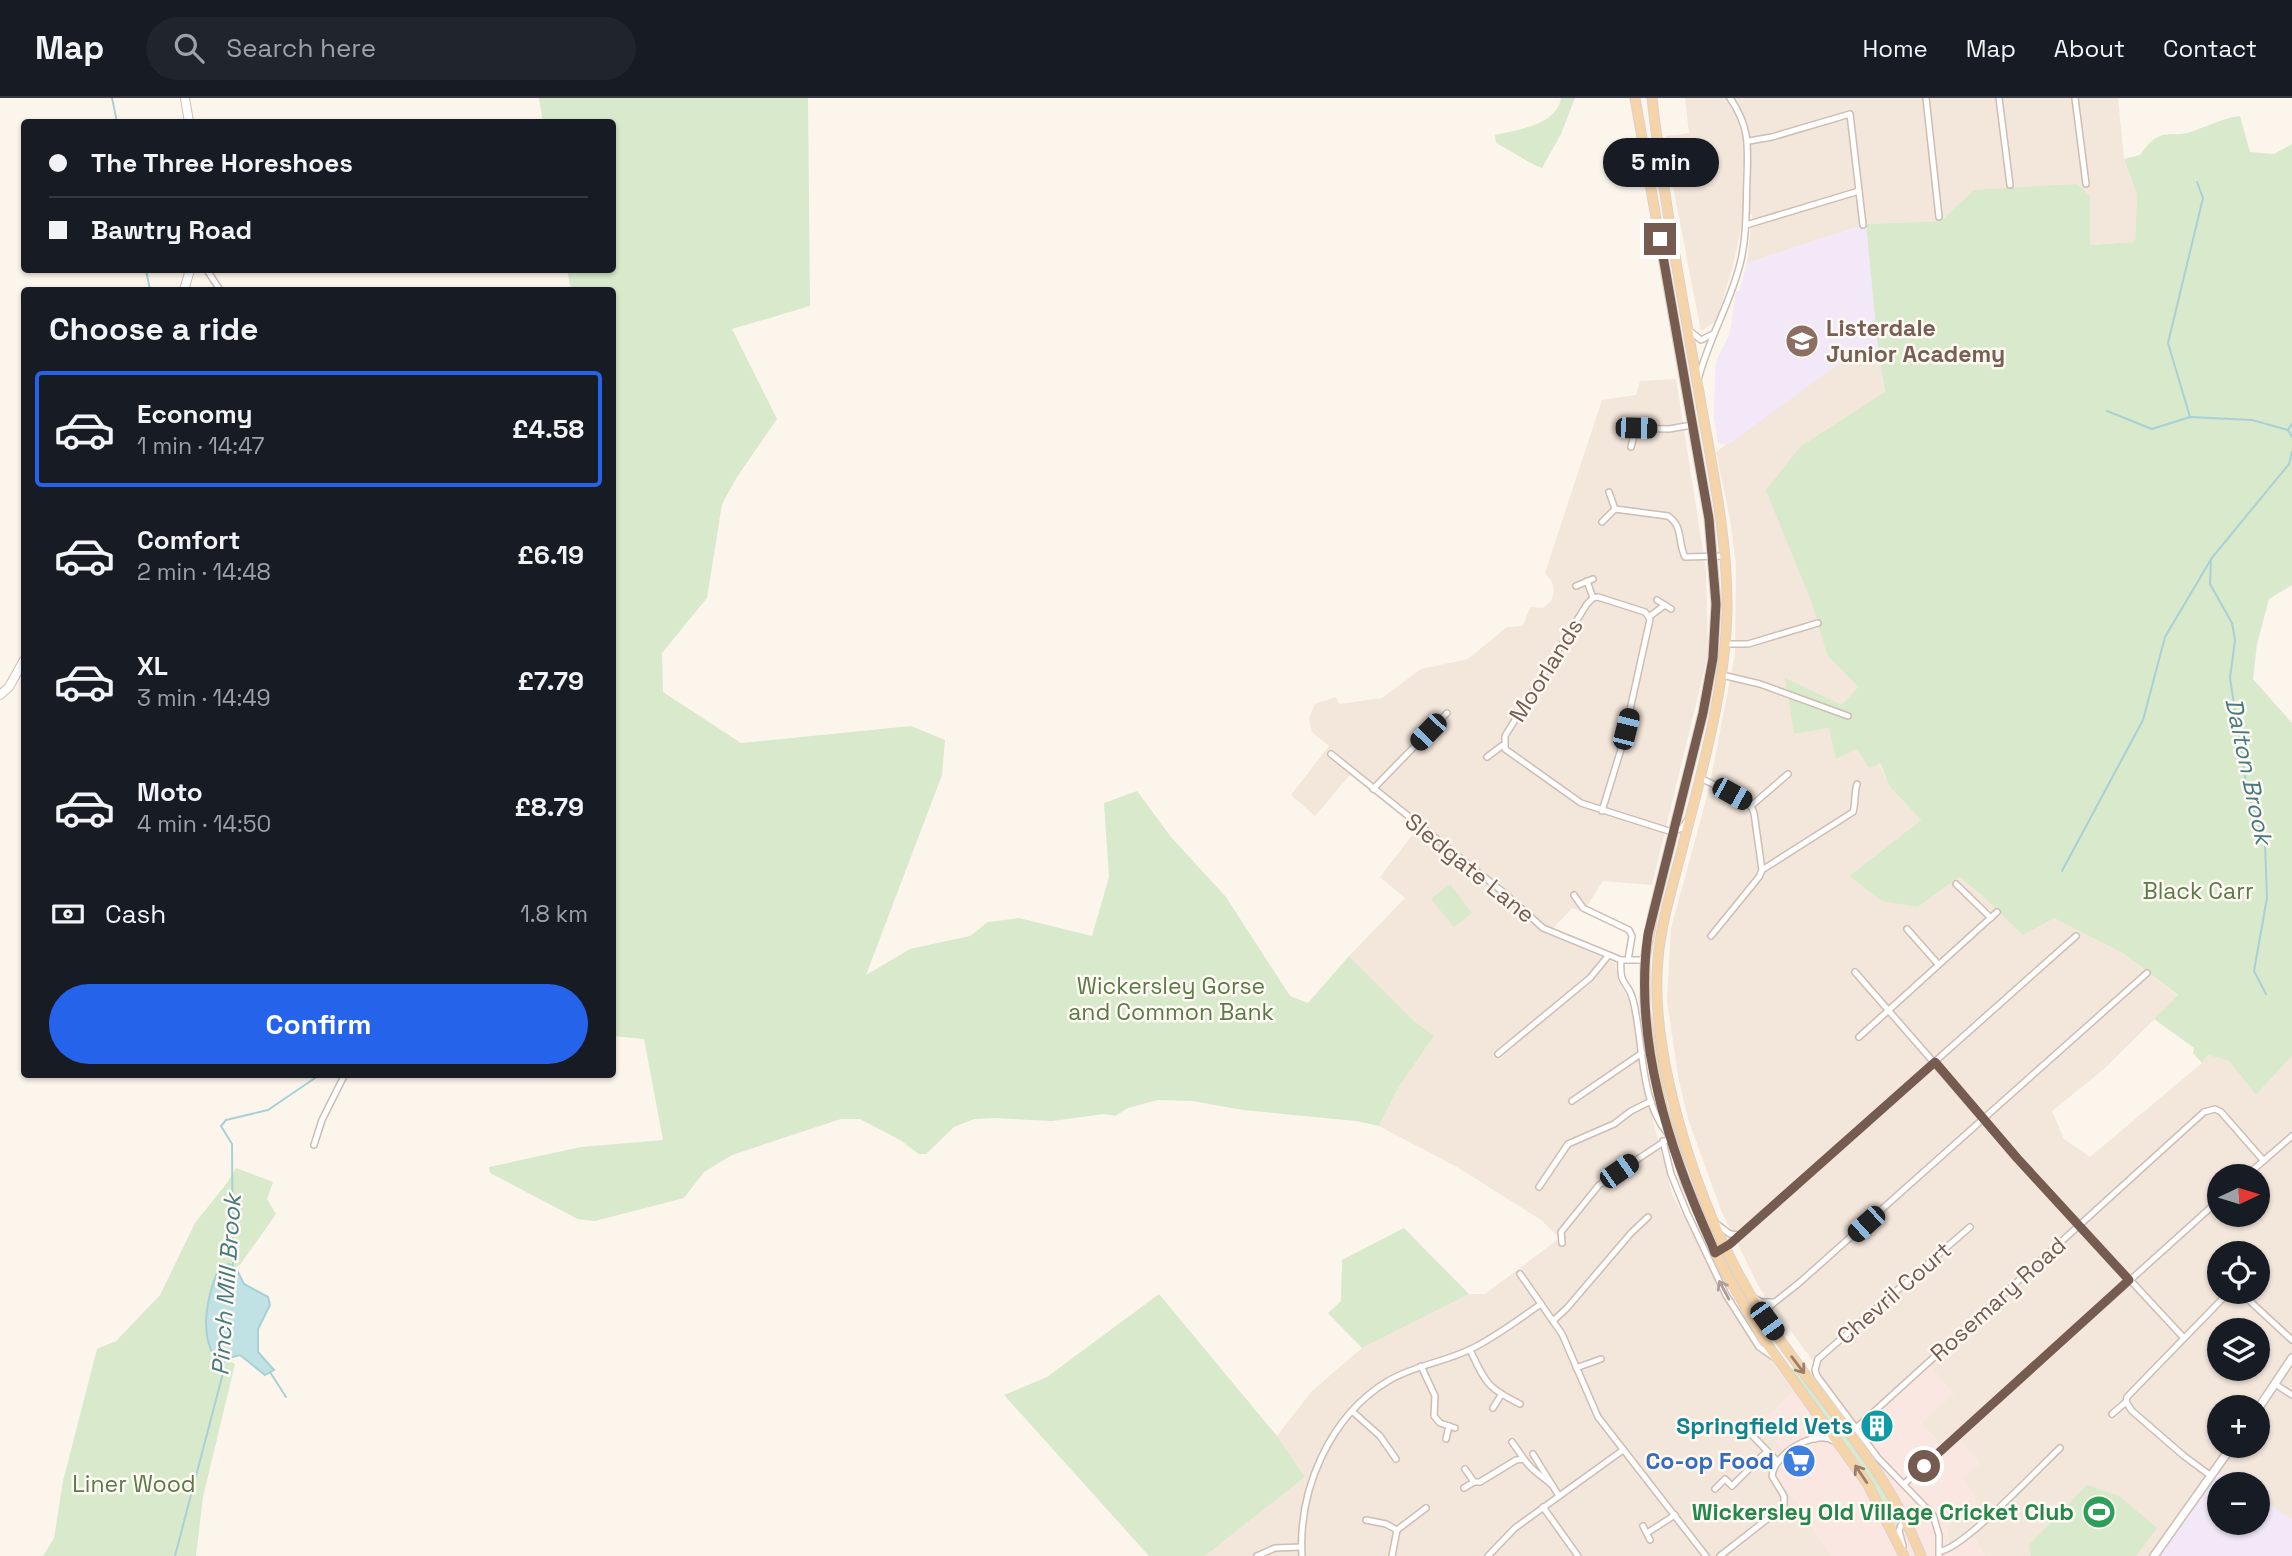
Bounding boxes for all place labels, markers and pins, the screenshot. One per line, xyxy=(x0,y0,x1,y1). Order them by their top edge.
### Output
place label: Listerdale Junior Academy xyxy=(1826,313,2005,369)
school or university icon: Listerdale Junior Academy xyxy=(1783,322,1821,360)
building icon: Springfield Vets xyxy=(1858,1407,1896,1445)
place label: Springfield Vets xyxy=(1676,1411,1853,1441)
supermarket icon: Co-op Food xyxy=(1780,1442,1818,1480)
place label: Co-op Food xyxy=(1646,1446,1774,1476)
sports icon: Wickersley Old Village Cricket Club xyxy=(2080,1493,2118,1531)
place label: Wickersley Old Village Cricket Club xyxy=(1692,1497,2074,1527)

